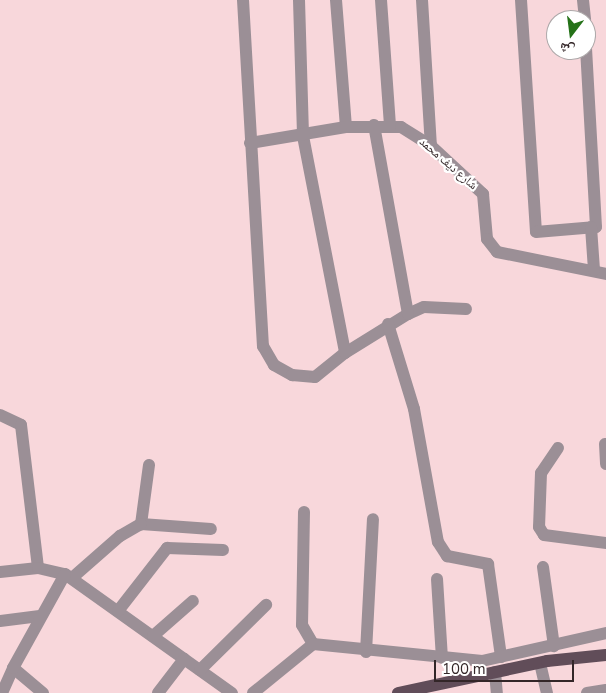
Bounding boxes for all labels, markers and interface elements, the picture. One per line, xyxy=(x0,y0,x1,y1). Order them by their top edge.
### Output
north arrow xyxy=(546,10,596,60)
text: ش xyxy=(558,38,577,60)
street label: شارع ديف محمد xyxy=(416,135,480,193)
scale bar xyxy=(436,650,576,682)
text: 100 m xyxy=(442,659,486,679)

